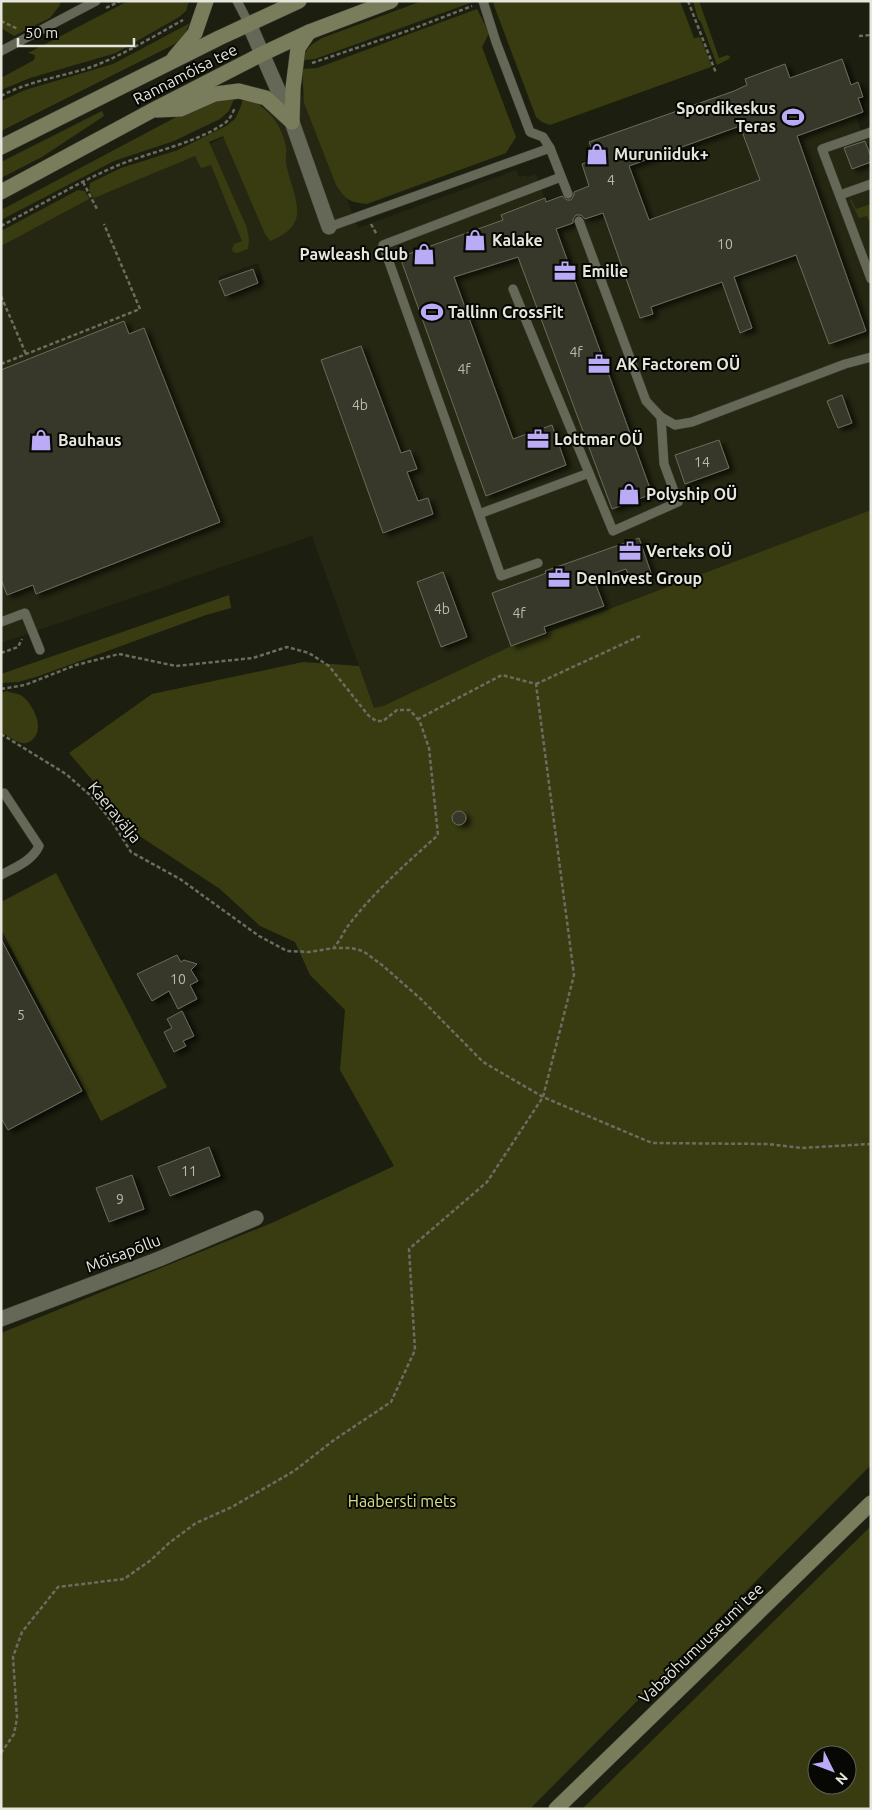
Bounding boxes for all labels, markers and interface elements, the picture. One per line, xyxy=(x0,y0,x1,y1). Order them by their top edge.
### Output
scale bar xyxy=(18,15,134,47)
text: 50 m xyxy=(25,24,58,41)
street label: Rannamõisa tee xyxy=(130,40,240,108)
place label: Spordikeskus Teras xyxy=(676,99,776,135)
sports icon: Spordikeskus Teras xyxy=(780,104,806,130)
shop icon: Muruniiduk+ xyxy=(584,141,610,167)
place label: Muruniiduk+ xyxy=(614,145,709,163)
house number: 4 xyxy=(607,172,615,188)
shop icon: Kalake xyxy=(462,227,488,253)
place label: Kalake xyxy=(492,231,543,249)
house number: 10 xyxy=(717,236,733,252)
shop icon: Pawleash Club xyxy=(411,241,437,267)
place label: Pawleash Club xyxy=(300,245,408,263)
office icon: Emilie xyxy=(552,258,578,284)
place label: Emilie xyxy=(582,262,628,280)
sports icon: Tallinn CrossFit xyxy=(419,299,445,325)
place label: Tallinn CrossFit xyxy=(448,303,564,321)
house number: 4f xyxy=(569,344,583,360)
office icon: AK Factorem OÜ xyxy=(586,351,612,377)
place label: AK Factorem OÜ xyxy=(616,354,740,373)
house number: 4f xyxy=(457,361,471,377)
house number: 4b xyxy=(352,397,368,413)
office icon: Lottmar OÜ xyxy=(525,426,551,452)
shop icon: Bauhaus xyxy=(28,427,54,453)
place label: Lottmar OÜ xyxy=(554,429,643,448)
place label: Bauhaus xyxy=(58,431,122,449)
house number: 14 xyxy=(694,454,710,470)
shop icon: Polyship OÜ xyxy=(616,481,642,507)
place label: Polyship OÜ xyxy=(646,484,737,503)
office icon: Verteks OÜ xyxy=(617,538,643,564)
place label: Verteks OÜ xyxy=(646,541,732,560)
office icon: DenInvest Group xyxy=(546,565,572,591)
place label: DenInvest Group xyxy=(576,569,702,587)
house number: 4b xyxy=(434,601,450,617)
house number: 4f xyxy=(512,605,526,621)
street label: Kaeravälja xyxy=(85,778,145,846)
house number: 10 xyxy=(170,971,186,987)
house number: 5 xyxy=(17,1007,25,1023)
house number: 11 xyxy=(181,1163,197,1179)
house number: 9 xyxy=(116,1191,124,1207)
street label: Mõisapõllu xyxy=(83,1231,163,1275)
park label: Haabersti mets xyxy=(348,1492,456,1510)
street label: Vabaõhumuuseumi tee xyxy=(635,1579,767,1707)
north arrow xyxy=(807,1745,857,1795)
text: N xyxy=(832,1769,851,1788)

